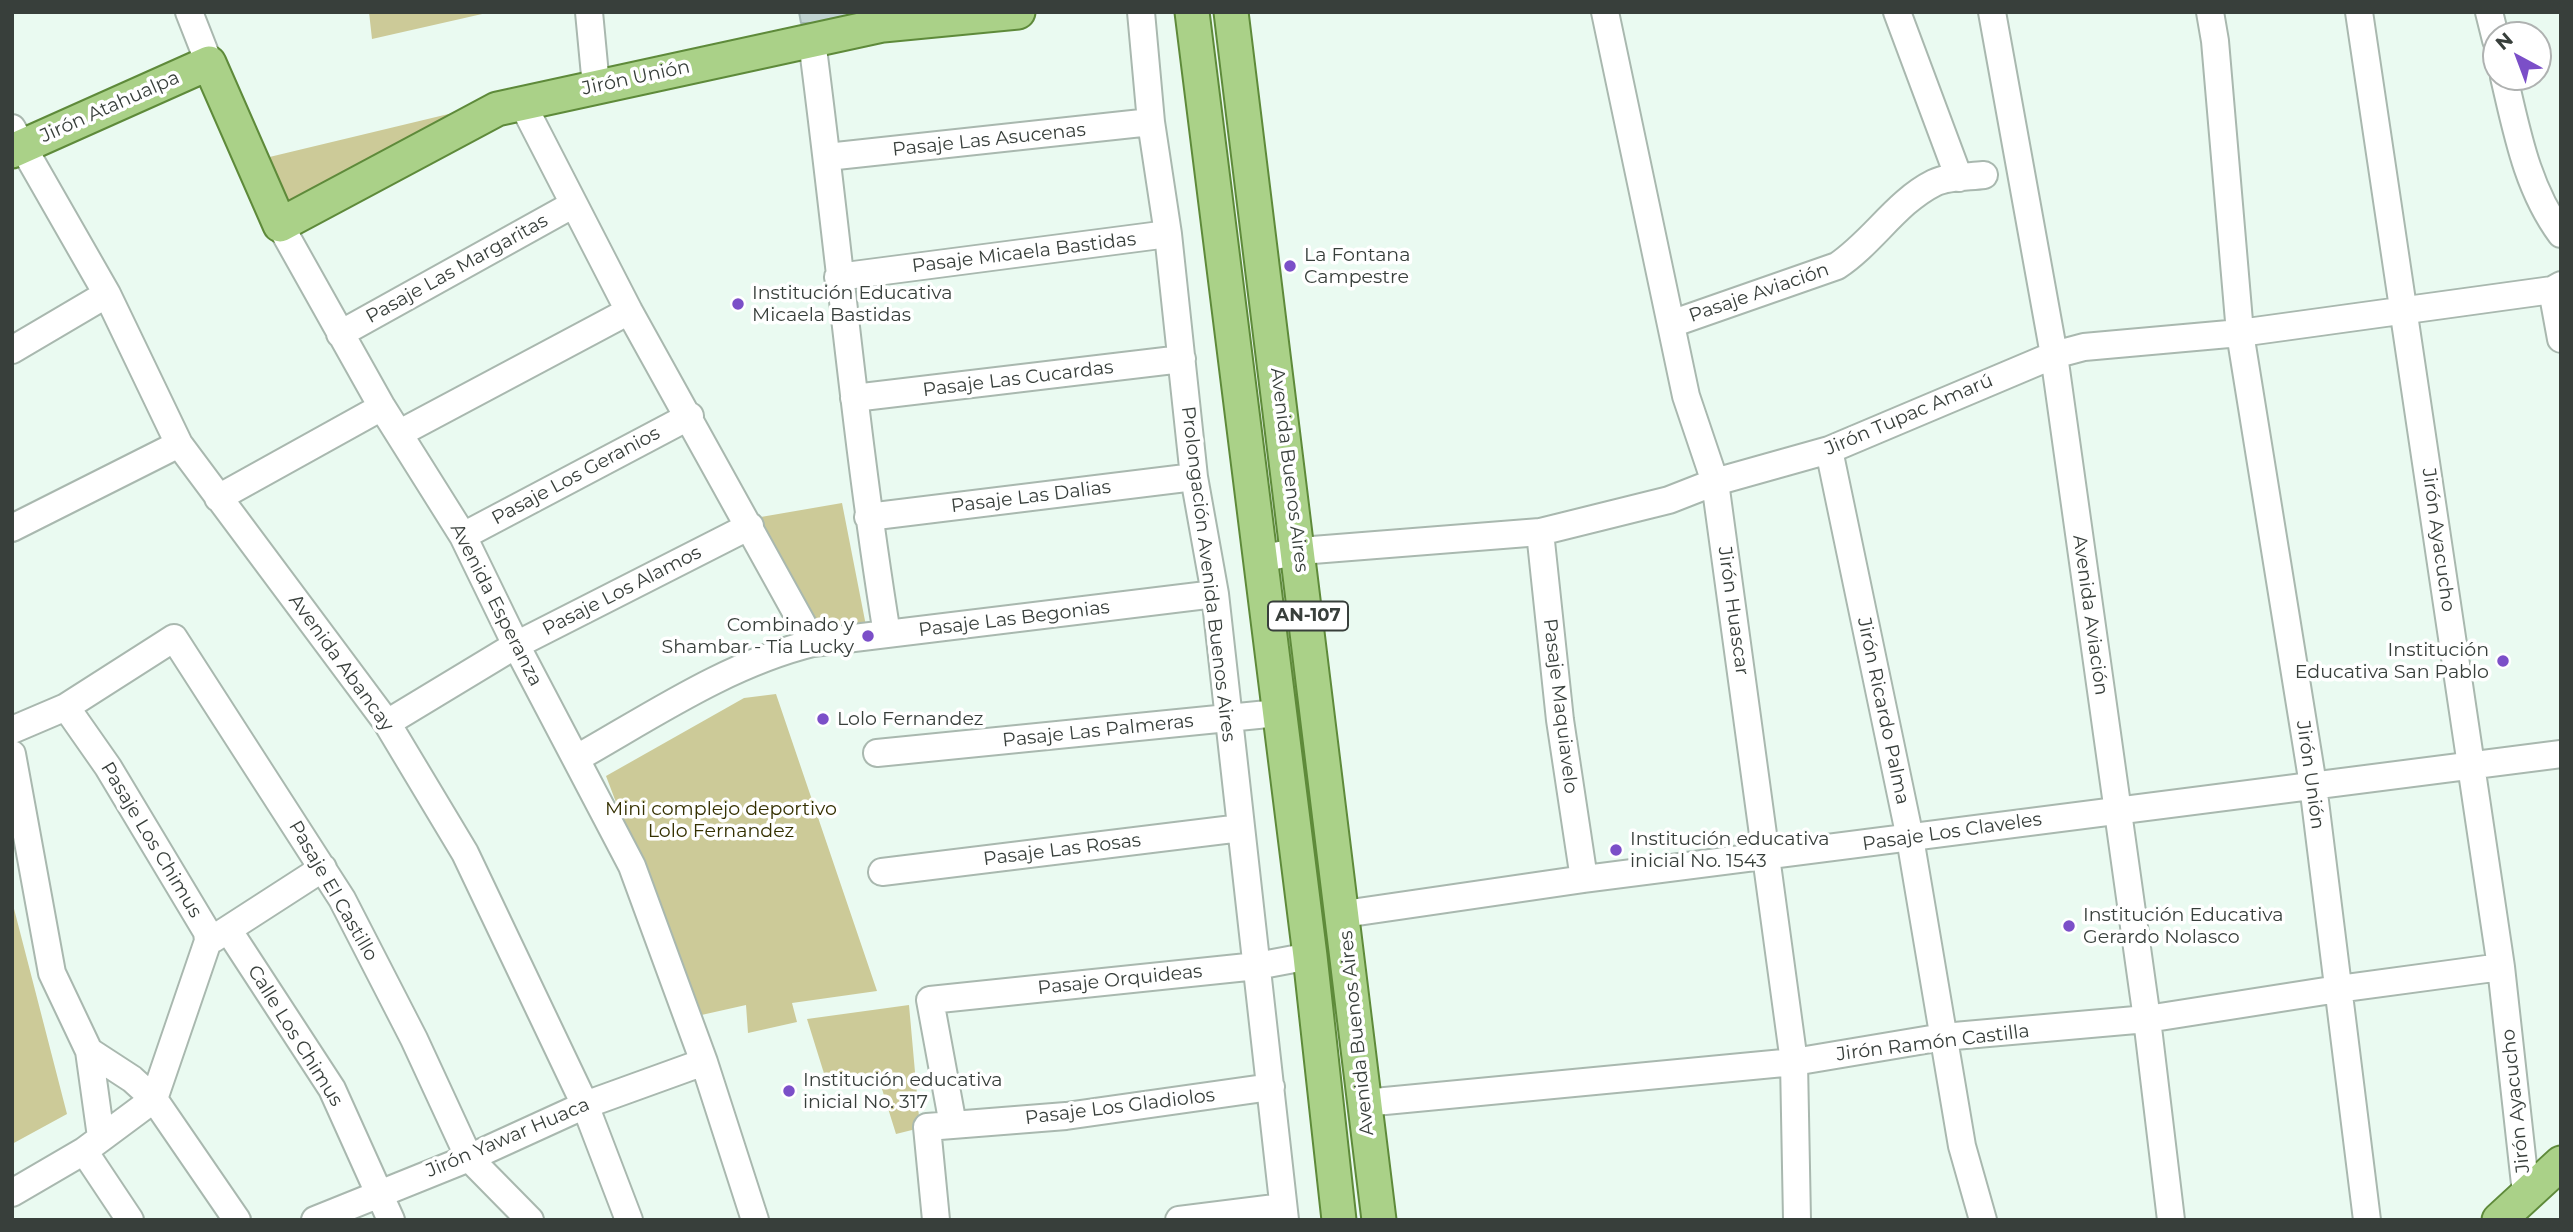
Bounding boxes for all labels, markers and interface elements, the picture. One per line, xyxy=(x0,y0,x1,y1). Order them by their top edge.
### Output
north arrow xyxy=(2482,21,2552,91)
text: N xyxy=(2491,28,2518,55)
street label: Jirón Unión xyxy=(580,55,692,101)
street label: Jirón Atahualpa xyxy=(37,66,183,148)
street label: Pasaje Las Asucenas xyxy=(891,119,1087,161)
street label: Pasaje Las Margaritas xyxy=(362,209,552,329)
street label: Pasaje Micaela Bastidas xyxy=(911,228,1137,278)
place label: La Fontana Campestre xyxy=(1304,244,1410,288)
marker: La Fontana Campestre xyxy=(1282,258,1298,274)
street label: Pasaje Aviación xyxy=(1686,258,1832,328)
place label: Institución Educativa Micaela Bastidas xyxy=(752,282,952,326)
marker: Institución Educativa Micaela Bastidas xyxy=(730,296,746,312)
street label: Pasaje Las Cucardas xyxy=(921,356,1115,402)
street label: Avenida Buenos Aires xyxy=(1265,366,1313,574)
street label: Jirón Tupac Amarú xyxy=(1822,369,1996,461)
street label: Prolongación Avenida Buenos Aires xyxy=(1176,405,1240,743)
street label: Pasaje Los Geranios xyxy=(488,422,664,530)
street label: Jirón Ayacucho xyxy=(2417,467,2459,613)
street label: Pasaje Las Dalias xyxy=(950,476,1112,518)
street label: Avenida Esperanza xyxy=(445,520,547,690)
street label: Avenida Aviación xyxy=(2067,533,2113,697)
street label: Pasaje Los Alamos xyxy=(539,541,705,641)
street label: Jirón Huascar xyxy=(1713,545,1753,677)
street label: Avenida Abancay xyxy=(284,590,398,736)
street label: Pasaje Las Begonias xyxy=(917,596,1111,642)
road number: AN-107 xyxy=(1268,602,1348,630)
place label: Combinado y Shambar - Tia Lucky xyxy=(661,614,854,658)
street label: Jirón Ricardo Palma xyxy=(1852,615,1914,807)
street label: Pasaje Maquiavelo xyxy=(1538,617,1582,795)
marker: Combinado y Shambar - Tia Lucky xyxy=(860,628,876,644)
place label: Institución Educativa San Pablo xyxy=(2295,639,2489,683)
marker: Institución Educativa San Pablo xyxy=(2495,653,2511,669)
place label: Lolo Fernandez xyxy=(837,708,983,730)
street label: Pasaje Las Palmeras xyxy=(1001,710,1195,752)
marker: Lolo Fernandez xyxy=(815,711,831,727)
street label: Jirón Unión xyxy=(2291,719,2329,831)
street label: Pasaje Los Chimus xyxy=(96,758,206,922)
park label: Mini complejo deportivo Lolo Fernandez xyxy=(605,798,837,842)
street label: Pasaje Los Claveles xyxy=(1861,808,2043,856)
street label: Pasaje El Castillo xyxy=(284,817,382,965)
place label: Institución educativa inicial No. 1543 xyxy=(1630,828,1829,872)
street label: Pasaje Las Rosas xyxy=(982,829,1142,871)
marker: Institución educativa inicial No. 1543 xyxy=(1608,842,1624,858)
place label: Institución Educativa Gerardo Nolasco xyxy=(2083,904,2283,948)
marker: Institución Educativa Gerardo Nolasco xyxy=(2061,918,2077,934)
street label: Avenida Buenos Aires xyxy=(1335,929,1379,1137)
street label: Pasaje Orquideas xyxy=(1037,960,1203,1000)
street label: Calle Los Chimus xyxy=(242,961,348,1111)
street label: Jirón Ramón Castilla xyxy=(1835,1020,2031,1066)
street label: Jirón Ayacucho xyxy=(2497,1028,2535,1174)
place label: Institución educativa inicial No. 317 xyxy=(803,1069,1002,1113)
marker: Institución educativa inicial No. 317 xyxy=(781,1083,797,1099)
street label: Pasaje Los Gladiolos xyxy=(1024,1084,1216,1130)
street label: Jirón Yawar Huaca xyxy=(423,1093,593,1183)

